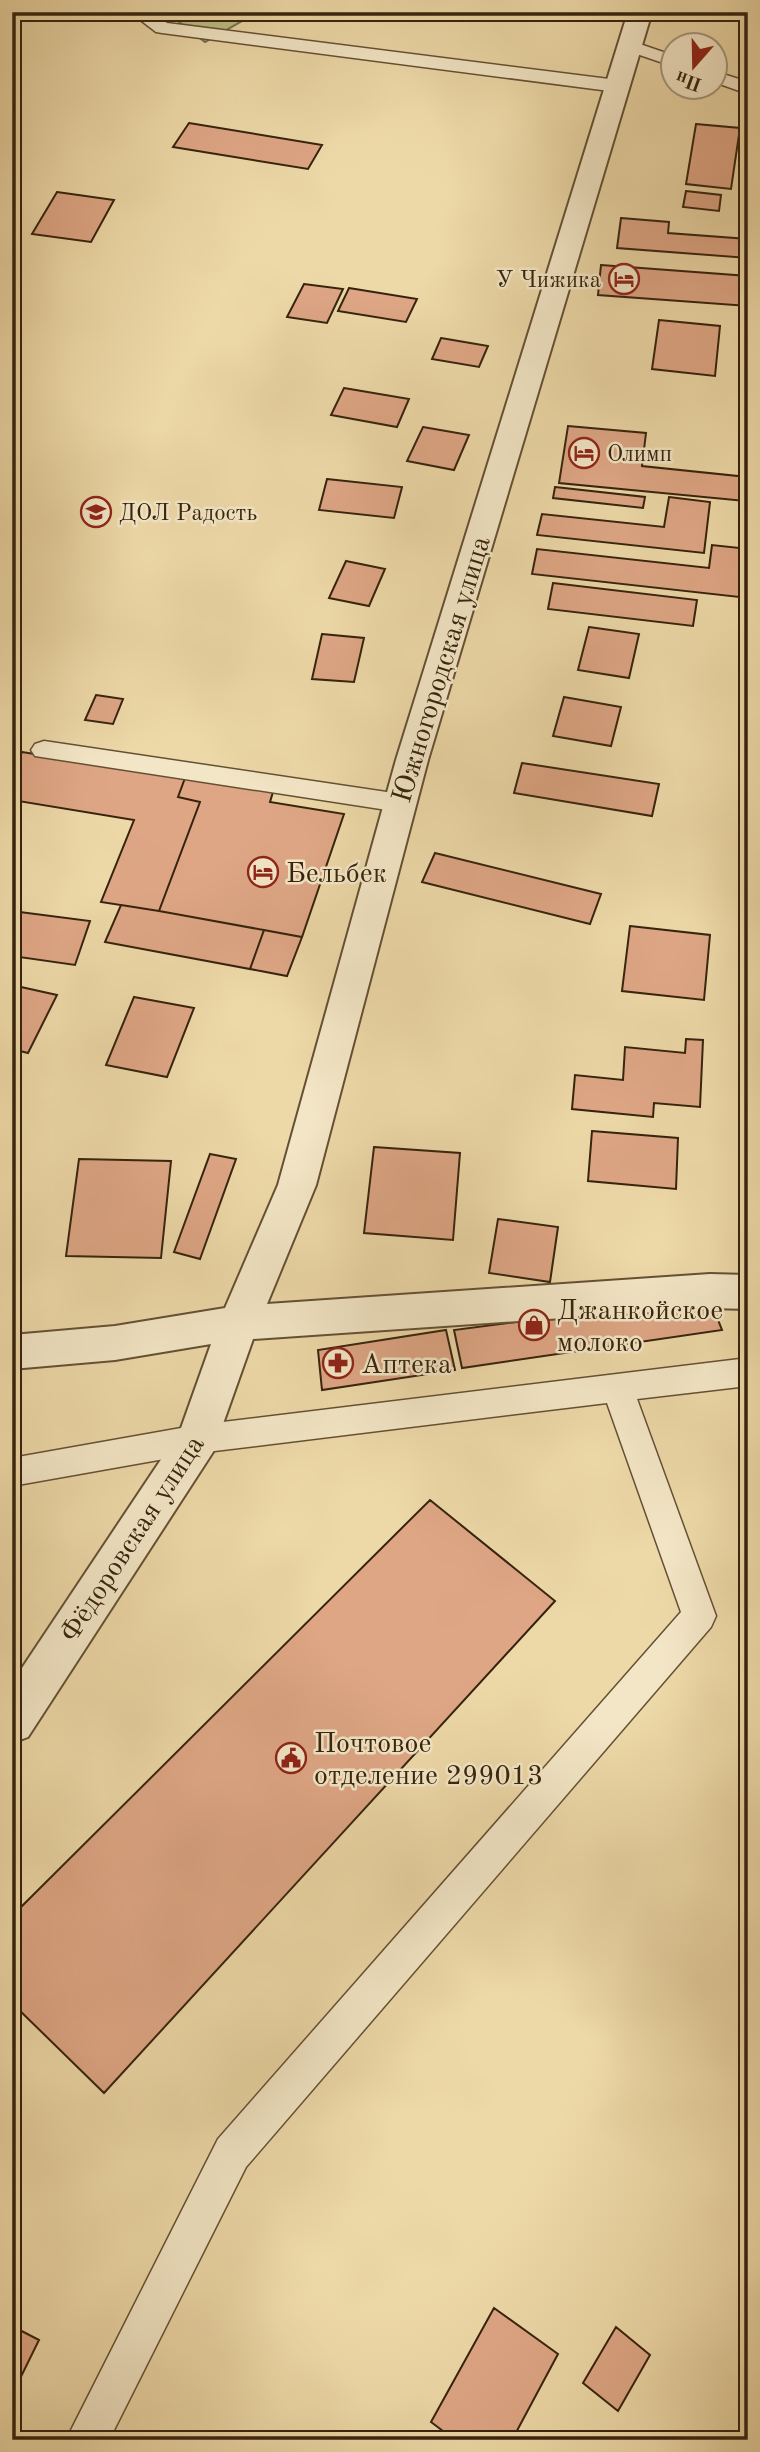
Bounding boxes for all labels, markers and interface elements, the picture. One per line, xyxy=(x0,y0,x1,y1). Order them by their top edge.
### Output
north arrow xyxy=(658,32,728,102)
text: Пн xyxy=(673,66,705,93)
hotel icon: У Чижика xyxy=(607,262,641,296)
place label: У Чижика xyxy=(496,269,601,292)
hotel icon: Олимп xyxy=(567,436,601,470)
place label: Олимп xyxy=(607,443,672,466)
school or university icon: ДОЛ Радость xyxy=(79,495,113,529)
place label: ДОЛ Радость xyxy=(119,502,257,525)
street label: Южногородская улица xyxy=(389,533,497,807)
hotel icon: Бельбек xyxy=(246,855,280,889)
place label: Бельбек xyxy=(286,861,387,889)
place label: Джанкойское молоко xyxy=(557,1298,723,1358)
shop icon: Джанкойское молоко xyxy=(517,1308,551,1342)
pharmacy icon: Аптека xyxy=(321,1346,355,1380)
place label: Аптека xyxy=(361,1352,452,1380)
street label: Фёдоровская улица xyxy=(56,1431,211,1648)
place label: Почтовое отделение 299013 xyxy=(314,1731,543,1791)
public building icon: Почтовое отделение 299013 xyxy=(274,1741,308,1775)

